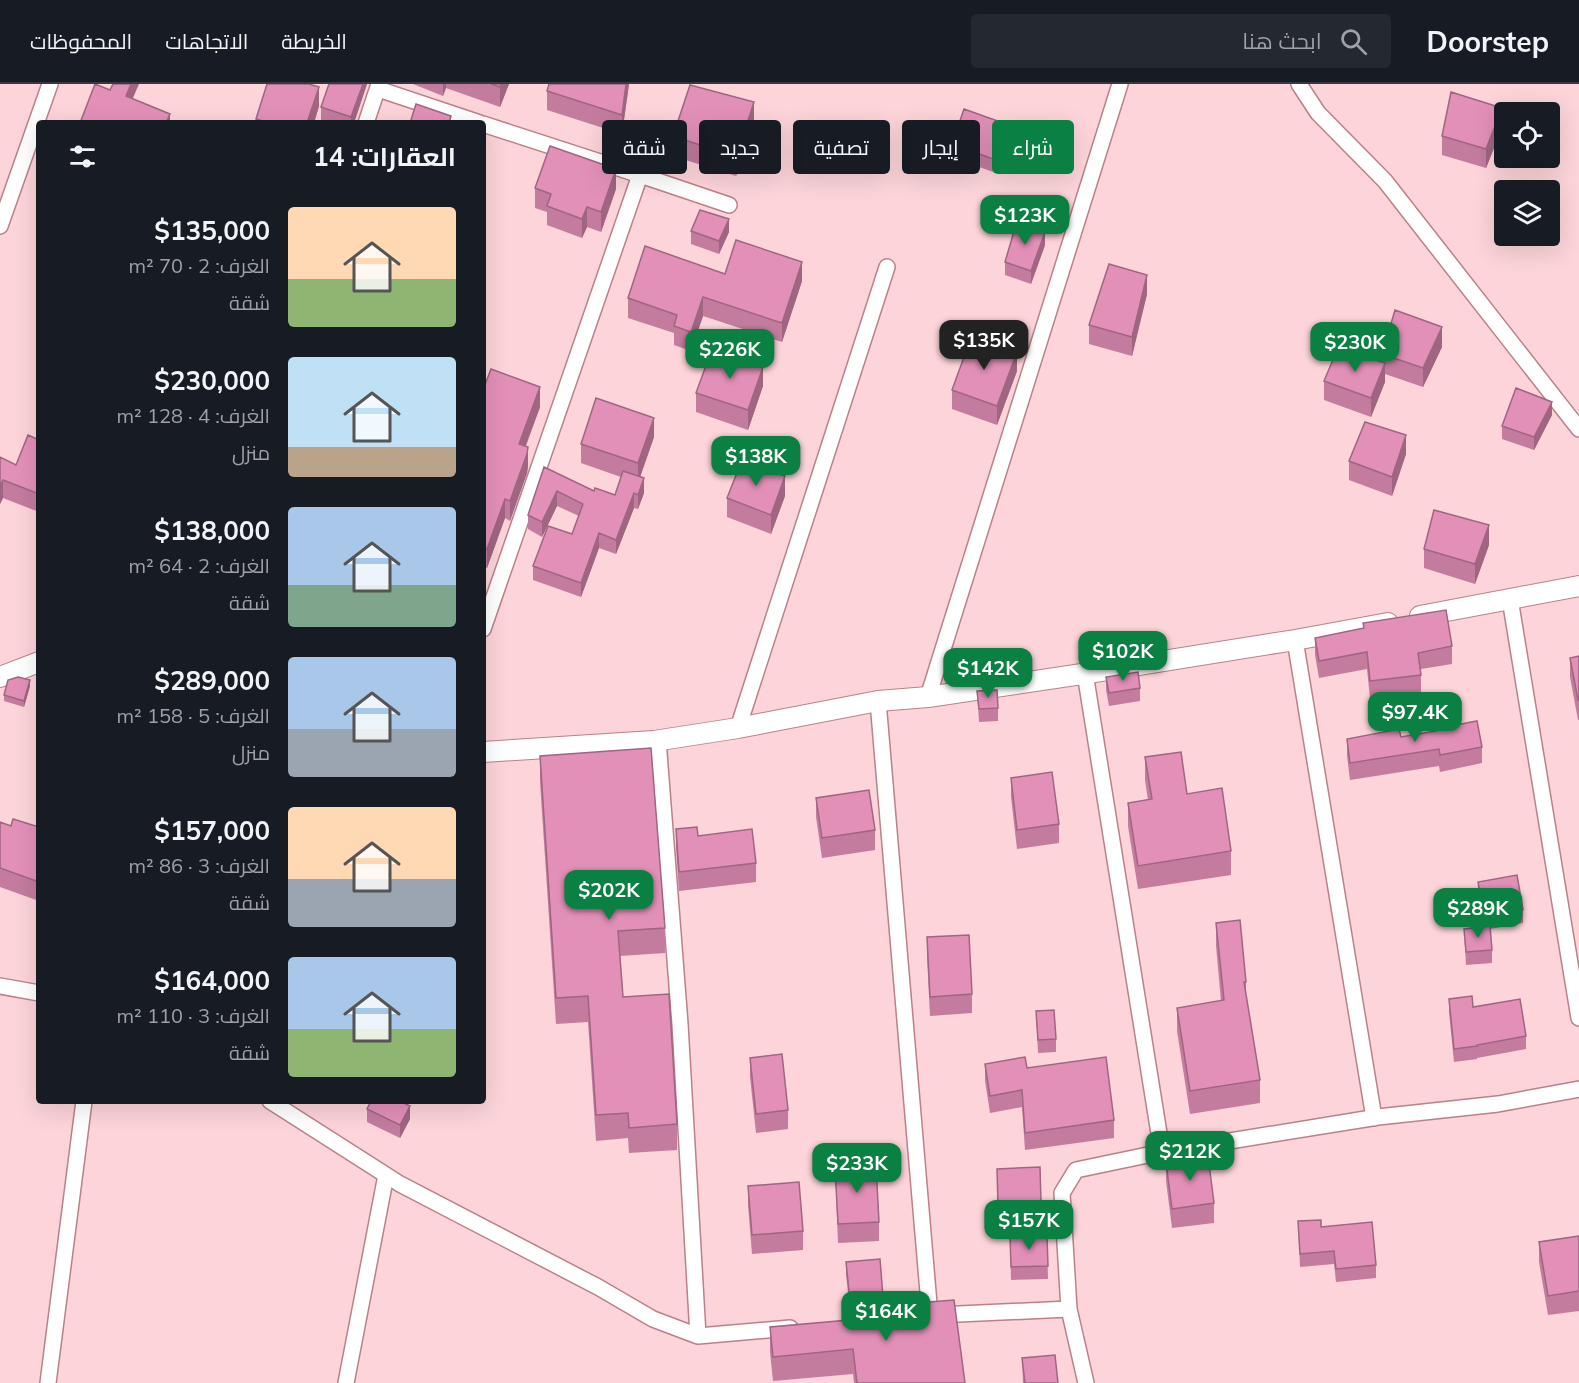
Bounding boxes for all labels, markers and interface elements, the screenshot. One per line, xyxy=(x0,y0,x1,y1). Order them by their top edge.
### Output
search box xyxy=(971,14,1391,68)
text: Doorstep xyxy=(1427,24,1549,59)
icon: search xyxy=(1337,25,1370,58)
text: ابحث هنا xyxy=(1242,27,1322,55)
text: المحفوظات xyxy=(30,28,132,54)
text: الاتجاهات xyxy=(165,28,248,54)
text: الخريطة xyxy=(281,28,347,54)
map controls xyxy=(1494,102,1560,246)
button: locate xyxy=(1494,102,1560,168)
chip: شقة xyxy=(602,120,687,174)
chip: جديد xyxy=(699,120,781,174)
chip: تصفية xyxy=(793,120,890,174)
chip: إيجار xyxy=(902,120,980,174)
chip: شراء xyxy=(992,120,1074,174)
icon: filters xyxy=(66,140,99,173)
text: العقارات: 14 xyxy=(313,140,456,173)
button: layers xyxy=(1494,180,1560,246)
pin: $123K xyxy=(983,195,1067,246)
text: $123K xyxy=(994,202,1056,227)
text: $135,000 xyxy=(154,214,270,247)
icon: home xyxy=(336,231,408,303)
text: الغرف: 2 · 70 m² xyxy=(128,253,270,278)
text: شقة xyxy=(229,290,270,315)
pin: $135K xyxy=(942,320,1026,371)
pin: $230K xyxy=(1313,322,1397,373)
text: $135K xyxy=(953,327,1015,352)
pin: $226K xyxy=(688,329,772,380)
text: $230K xyxy=(1324,329,1386,354)
text: $226K xyxy=(699,336,761,361)
text: $230,000 xyxy=(154,364,270,397)
icon: home xyxy=(336,381,408,453)
text: الغرف: 4 · 128 m² xyxy=(116,403,270,428)
pin: $138K xyxy=(714,436,798,487)
text: منزل xyxy=(232,440,270,465)
text: $138K xyxy=(725,443,787,468)
text: $138,000 xyxy=(154,514,270,547)
icon: home xyxy=(336,531,408,603)
text: الغرف: 2 · 64 m² xyxy=(128,553,270,578)
text: شقة xyxy=(229,590,270,615)
pin: $102K xyxy=(1081,631,1165,682)
text: $102K xyxy=(1092,638,1154,663)
pin: $142K xyxy=(946,648,1030,699)
text: $142K xyxy=(957,655,1019,680)
text: $289,000 xyxy=(154,664,270,697)
icon: home xyxy=(336,681,408,753)
pin: $97.4K xyxy=(1366,692,1464,743)
text: $97.4K xyxy=(1382,699,1448,724)
text: الغرف: 5 · 158 m² xyxy=(116,703,270,728)
text: منزل xyxy=(232,740,270,765)
text: $157,000 xyxy=(154,814,270,847)
icon: home xyxy=(336,831,408,903)
text: الغرف: 3 · 86 m² xyxy=(128,853,270,878)
pin: $202K xyxy=(567,870,651,921)
text: $202K xyxy=(578,877,640,902)
pin: $289K xyxy=(1436,888,1520,939)
text: شقة xyxy=(229,890,270,915)
text: $289K xyxy=(1447,895,1509,920)
text: $164,000 xyxy=(154,964,270,997)
icon: home xyxy=(336,981,408,1053)
text: الغرف: 3 · 110 m² xyxy=(116,1003,270,1028)
text: شقة xyxy=(229,1040,270,1065)
pin: $212K xyxy=(1148,1131,1232,1182)
text: $212K xyxy=(1159,1138,1221,1163)
pin: $233K xyxy=(815,1143,899,1194)
text: $233K xyxy=(826,1150,888,1175)
pin: $157K xyxy=(987,1200,1071,1251)
text: $157K xyxy=(998,1207,1060,1232)
pin: $164K xyxy=(844,1291,928,1342)
text: $164K xyxy=(855,1298,917,1323)

